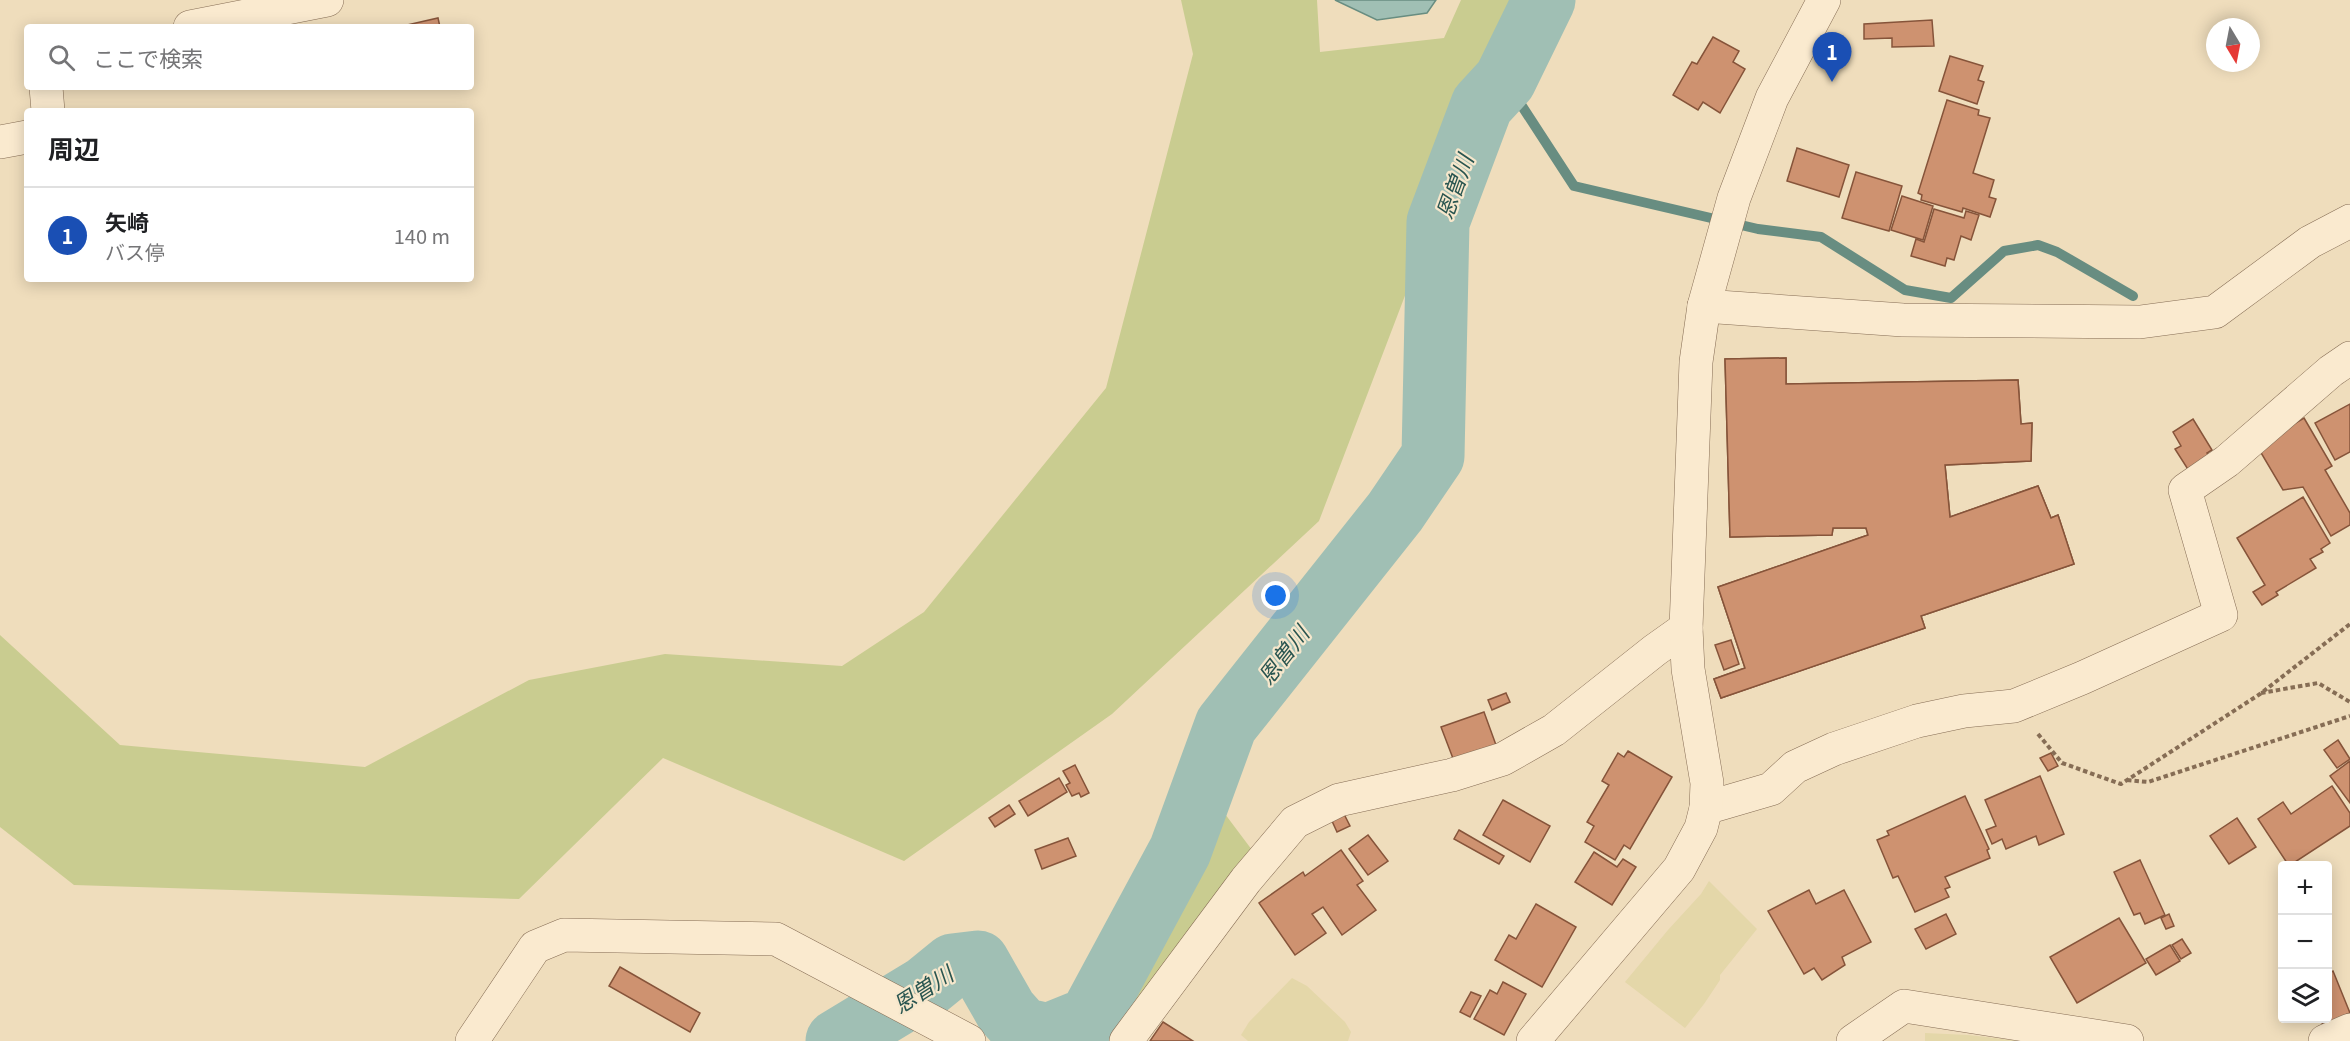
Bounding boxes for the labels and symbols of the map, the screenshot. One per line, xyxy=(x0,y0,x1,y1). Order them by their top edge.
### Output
north arrow xyxy=(2206,18,2260,72)
pin: 1 xyxy=(1812,32,1852,82)
water label: 恩曽川 xyxy=(1427,148,1480,222)
your location xyxy=(1261,581,1290,610)
water label: 恩曽川 xyxy=(1249,617,1316,690)
water label: 恩曽川 xyxy=(886,956,960,1019)

